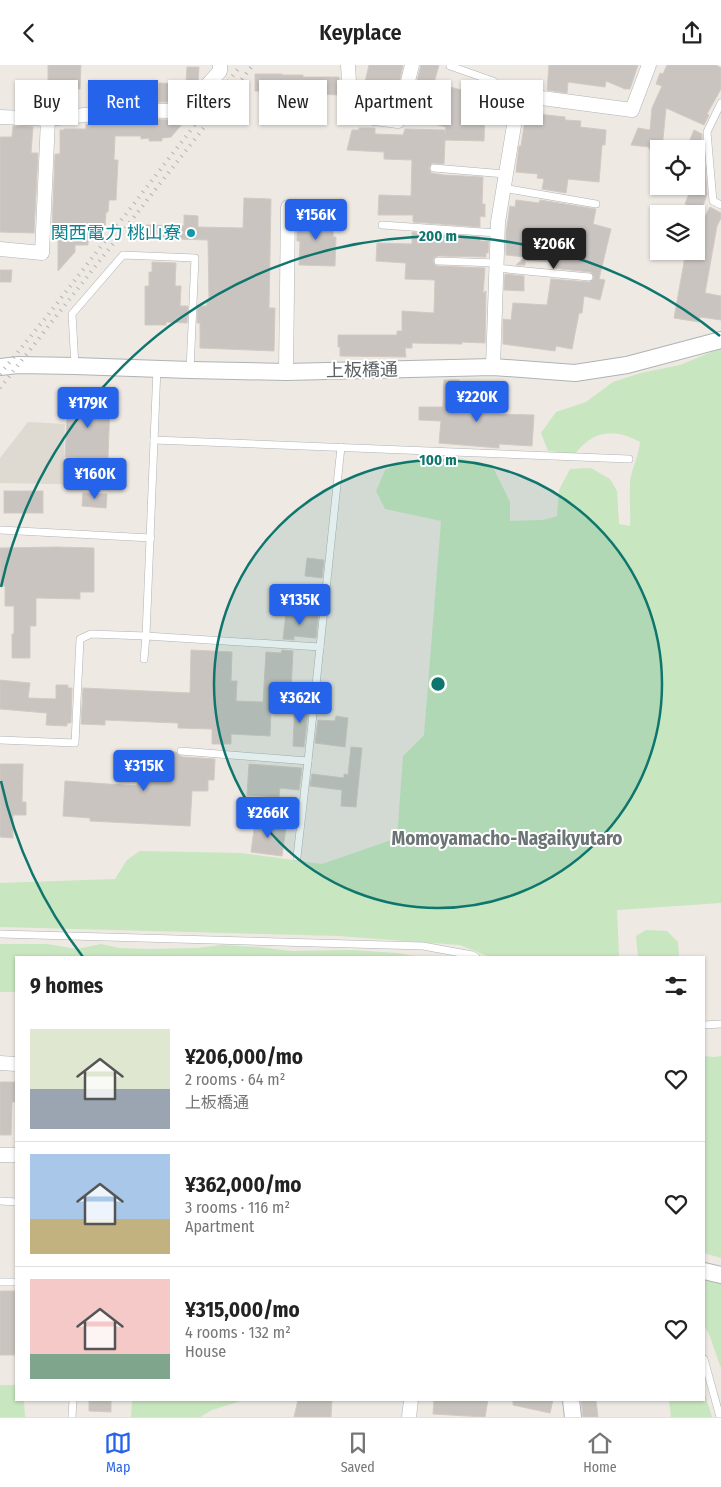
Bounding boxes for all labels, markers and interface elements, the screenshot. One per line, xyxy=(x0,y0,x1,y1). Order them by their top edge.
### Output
icon: back xyxy=(15,19,43,47)
text: Keyplace xyxy=(319,19,402,46)
icon: share xyxy=(678,19,706,47)
chip: Buy xyxy=(15,80,78,125)
chip: Rent xyxy=(88,80,158,125)
chip: Filters xyxy=(168,80,249,125)
chip: New xyxy=(259,80,327,125)
chip: Apartment xyxy=(337,80,451,125)
chip: House xyxy=(461,80,543,125)
map controls xyxy=(650,140,705,260)
button: locate xyxy=(650,140,705,195)
pin: ¥156K xyxy=(281,199,351,241)
text: ¥156K xyxy=(296,205,336,224)
button: layers xyxy=(650,205,705,260)
place label: 関西電力 桃山寮 xyxy=(51,222,181,244)
marker: 関西電力 桃山寮 xyxy=(185,227,197,239)
text: 200 m xyxy=(418,227,457,245)
pin: ¥206K xyxy=(519,227,589,270)
text: ¥206K xyxy=(533,234,575,253)
street label: 上板橋通 xyxy=(326,358,398,382)
pin: ¥220K xyxy=(442,381,512,423)
pin: ¥179K xyxy=(53,387,123,429)
text: ¥220K xyxy=(457,387,497,406)
text: ¥179K xyxy=(69,393,107,412)
text: 100 m xyxy=(419,451,457,469)
pin: ¥160K xyxy=(60,457,130,500)
text: ¥160K xyxy=(75,464,115,483)
pin: ¥135K xyxy=(265,583,335,626)
text: ¥135K xyxy=(280,590,320,609)
centre of rings xyxy=(429,675,447,693)
pin: ¥362K xyxy=(265,681,335,724)
text: ¥362K xyxy=(280,688,320,707)
pin: ¥315K xyxy=(109,749,179,792)
text: ¥315K xyxy=(124,756,164,775)
pin: ¥266K xyxy=(233,797,303,839)
text: ¥266K xyxy=(247,803,289,822)
district label: Momoyamacho-Nagaikyutaro xyxy=(392,827,622,850)
icon: filters xyxy=(662,972,690,1000)
text: 9 homes xyxy=(30,973,103,999)
text: ¥206,000/mo xyxy=(185,1044,303,1070)
icon: home xyxy=(70,1049,130,1109)
icon: heart xyxy=(662,1065,690,1093)
text: 2 rooms · 64 m² xyxy=(185,1070,285,1089)
text: 上板橋通 xyxy=(185,1093,249,1112)
text: ¥362,000/mo xyxy=(185,1172,301,1198)
icon: home xyxy=(70,1174,130,1234)
icon: heart xyxy=(662,1190,690,1218)
text: 3 rooms · 116 m² xyxy=(185,1198,290,1217)
text: Apartment xyxy=(185,1217,254,1236)
text: ¥315,000/mo xyxy=(185,1297,300,1323)
icon: home xyxy=(70,1299,130,1359)
icon: heart xyxy=(662,1315,690,1343)
text: 4 rooms · 132 m² xyxy=(185,1323,291,1342)
text: House xyxy=(185,1342,226,1361)
tab: Map xyxy=(104,1429,132,1476)
tab: Saved xyxy=(341,1429,375,1476)
tab: Home xyxy=(583,1429,617,1476)

